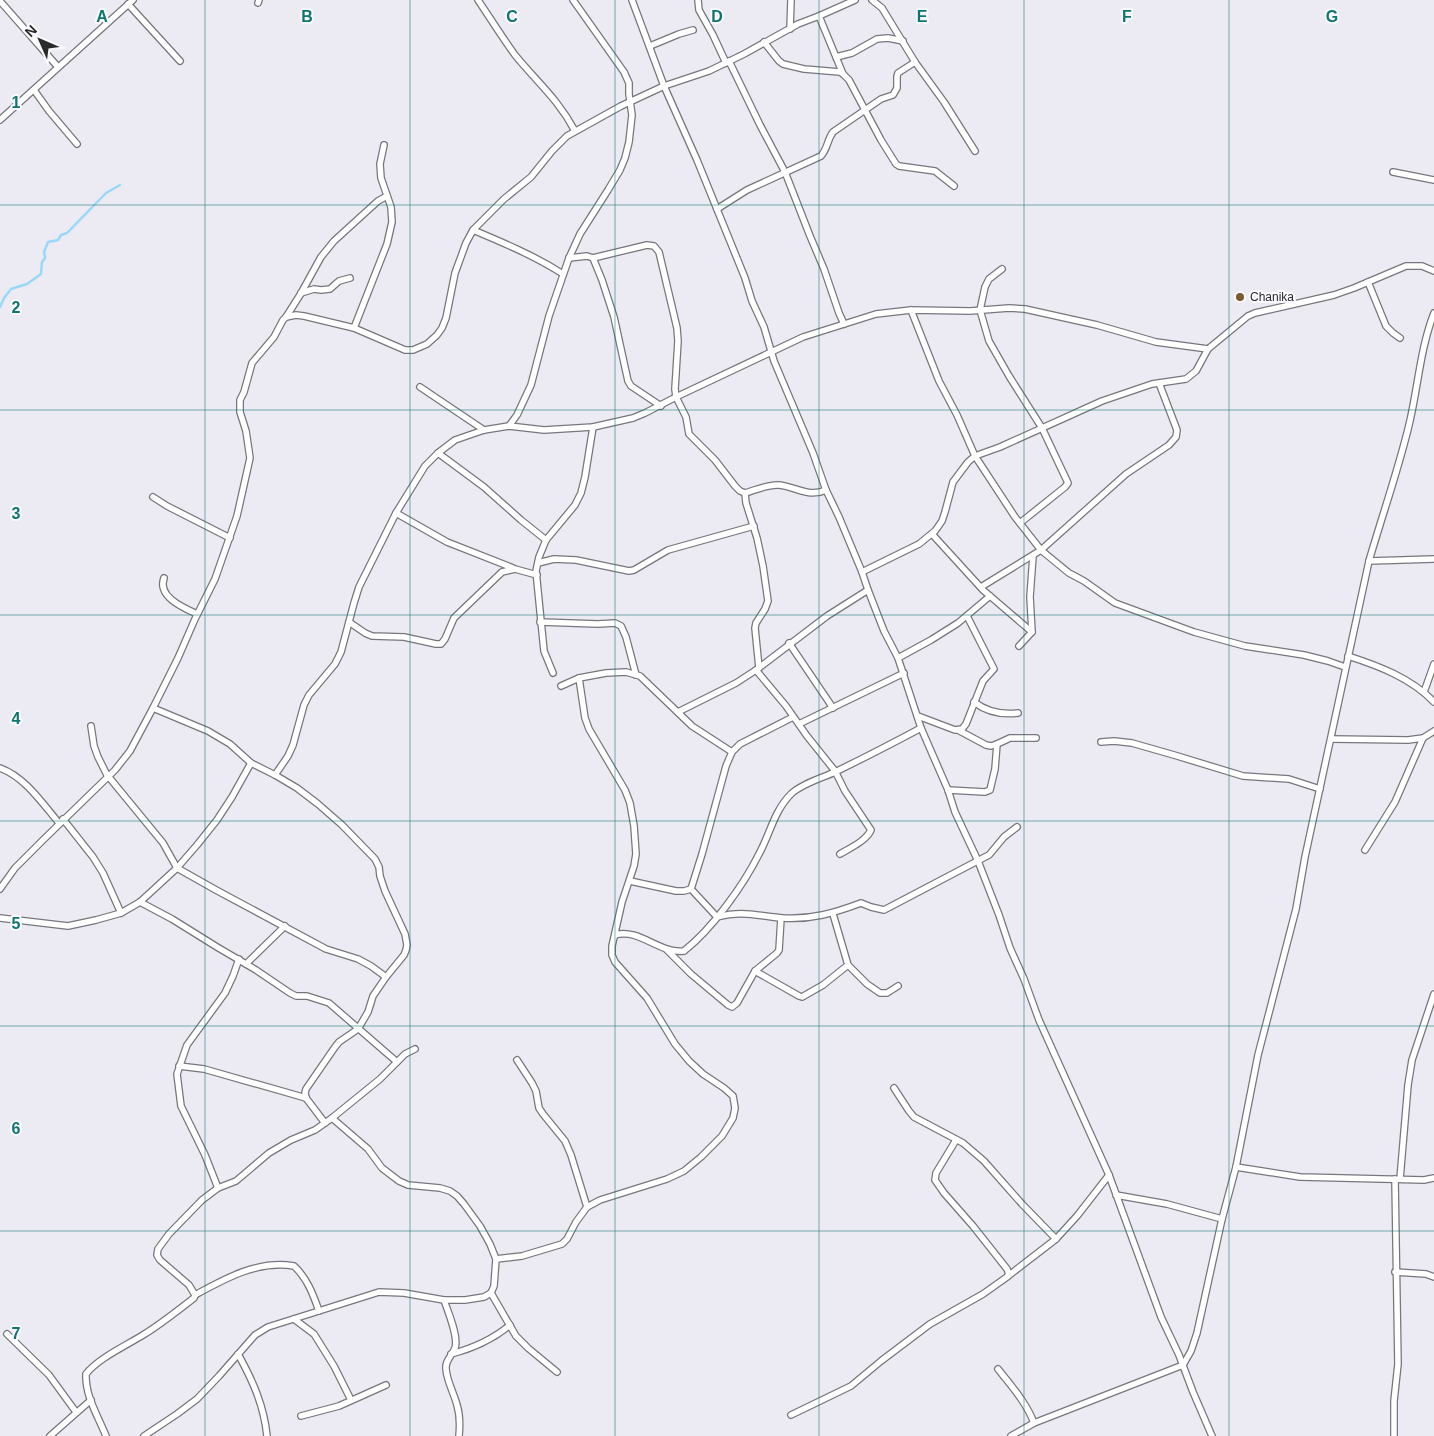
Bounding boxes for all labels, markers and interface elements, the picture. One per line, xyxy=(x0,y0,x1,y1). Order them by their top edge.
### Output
text: A xyxy=(96,8,108,25)
text: B xyxy=(301,8,313,25)
text: C xyxy=(506,8,518,25)
text: D xyxy=(711,8,723,25)
text: E xyxy=(917,8,928,25)
text: F xyxy=(1122,8,1132,25)
text: G xyxy=(1326,8,1338,25)
north arrow xyxy=(15,15,65,65)
text: N xyxy=(22,22,40,40)
text: 1 xyxy=(12,94,21,111)
place label: Chanika xyxy=(1250,290,1294,304)
marker: Chanika xyxy=(1234,291,1246,303)
text: 2 xyxy=(12,299,21,316)
text: 3 xyxy=(12,505,21,522)
text: 4 xyxy=(12,710,21,727)
text: 5 xyxy=(12,915,21,932)
text: 6 xyxy=(12,1120,21,1137)
text: 7 xyxy=(12,1325,21,1342)

